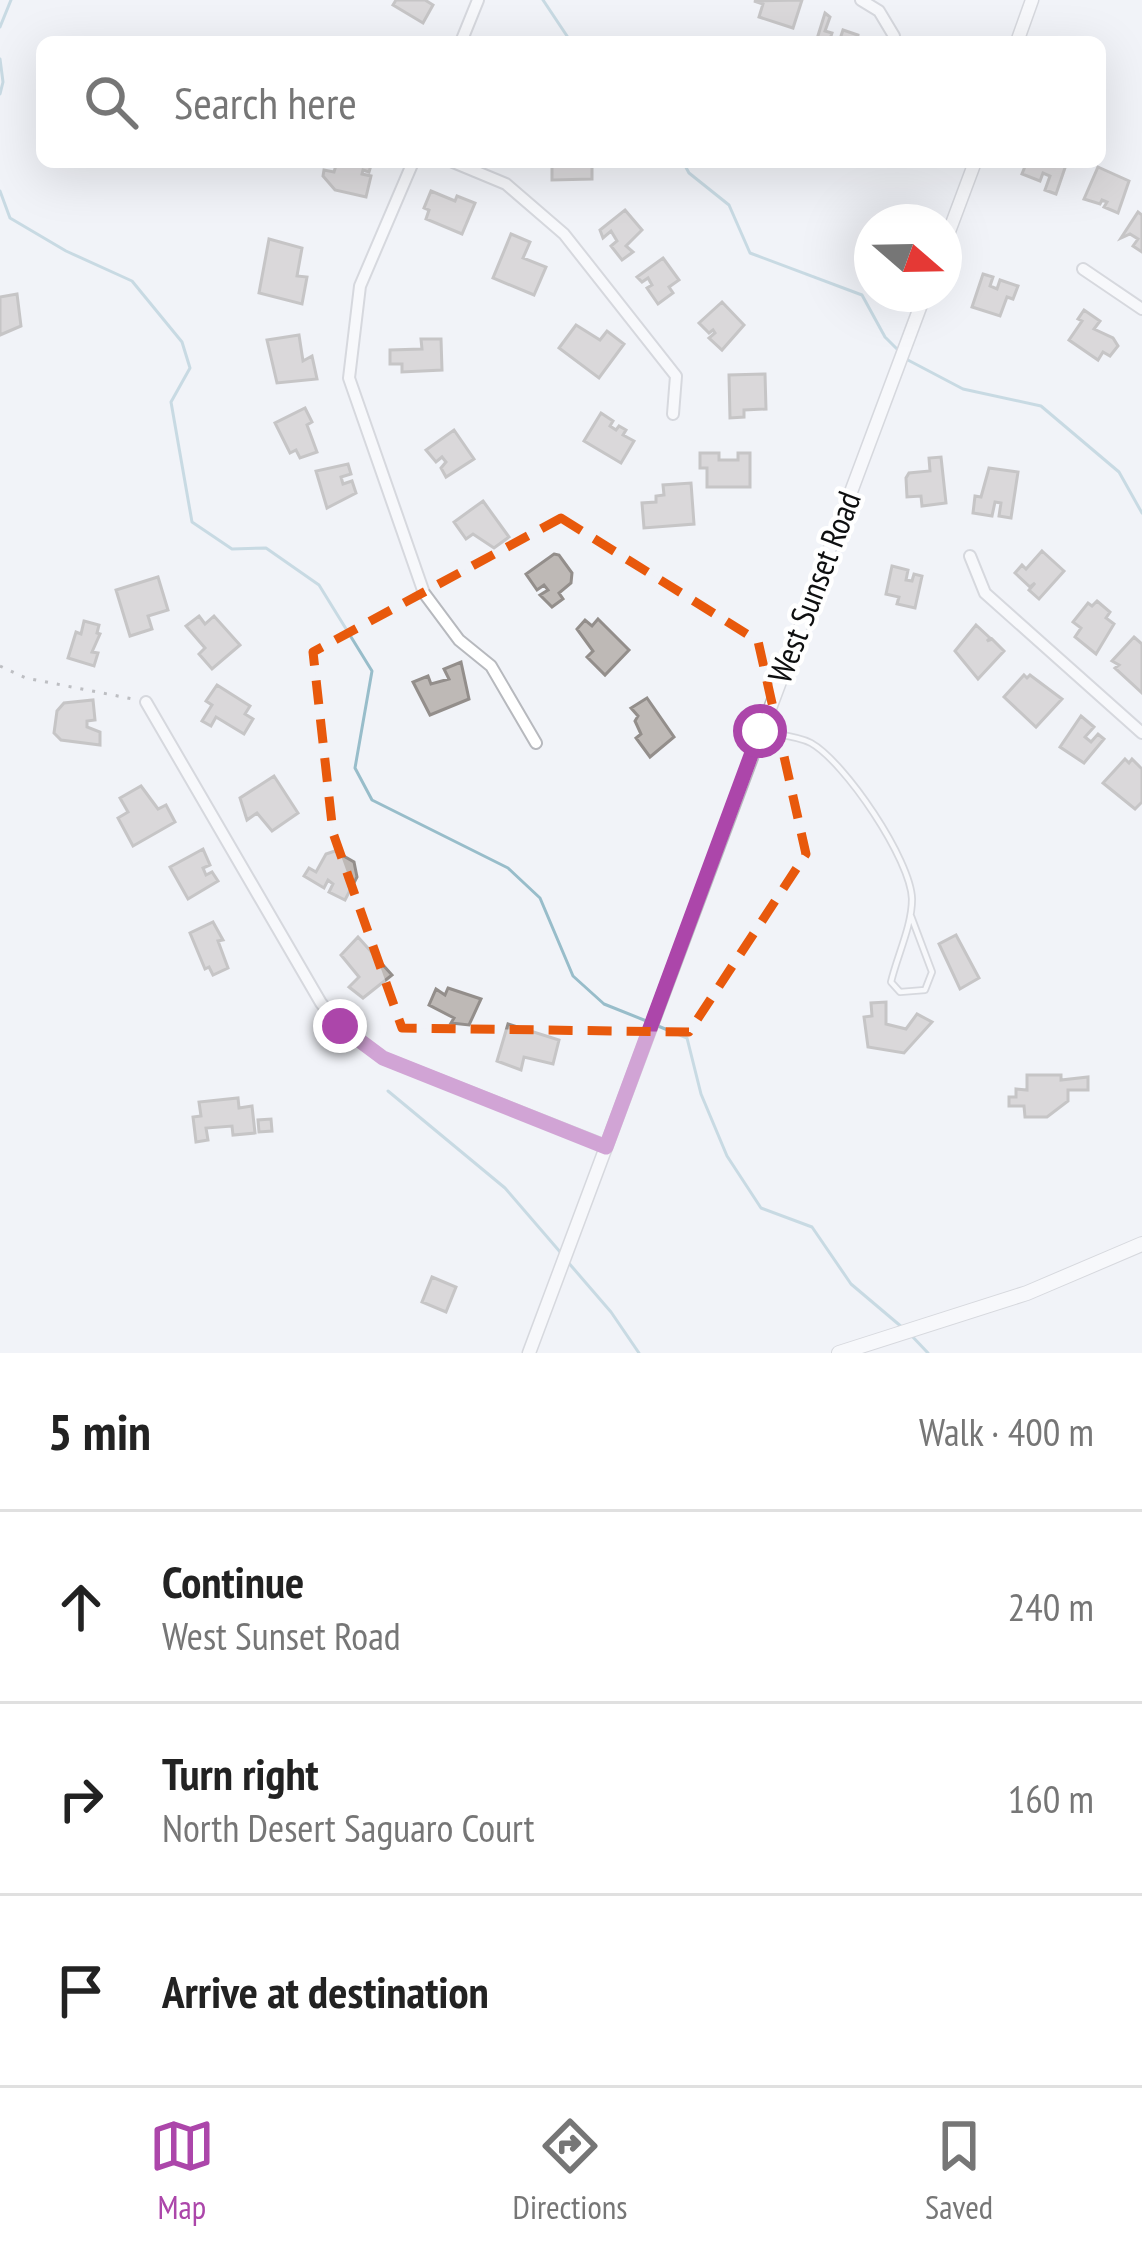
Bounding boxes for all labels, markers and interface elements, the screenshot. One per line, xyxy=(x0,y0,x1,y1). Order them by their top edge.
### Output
search box xyxy=(36,36,1106,168)
icon: search xyxy=(78,69,144,135)
text: Search here xyxy=(174,73,357,131)
north arrow xyxy=(854,204,962,312)
street label: West Sunset Road xyxy=(757,485,870,689)
route start xyxy=(733,704,787,758)
route end xyxy=(313,999,367,1053)
text: 5 min xyxy=(48,1398,151,1464)
text: Walk · 400 m xyxy=(919,1406,1094,1457)
text: Continue xyxy=(162,1552,304,1610)
icon: ahead xyxy=(48,1574,114,1640)
text: 240 m xyxy=(1008,1581,1094,1632)
text: West Sunset Road xyxy=(162,1610,401,1661)
text: Turn right xyxy=(162,1744,319,1802)
icon: right xyxy=(48,1766,114,1832)
text: 160 m xyxy=(1008,1773,1094,1824)
text: North Desert Saguaro Court xyxy=(162,1802,534,1853)
icon: arrive xyxy=(48,1958,114,2024)
text: Arrive at destination xyxy=(162,1962,489,2020)
tab: Map xyxy=(149,2113,215,2228)
tab: Directions xyxy=(513,2113,627,2228)
tab: Saved xyxy=(925,2113,993,2228)

